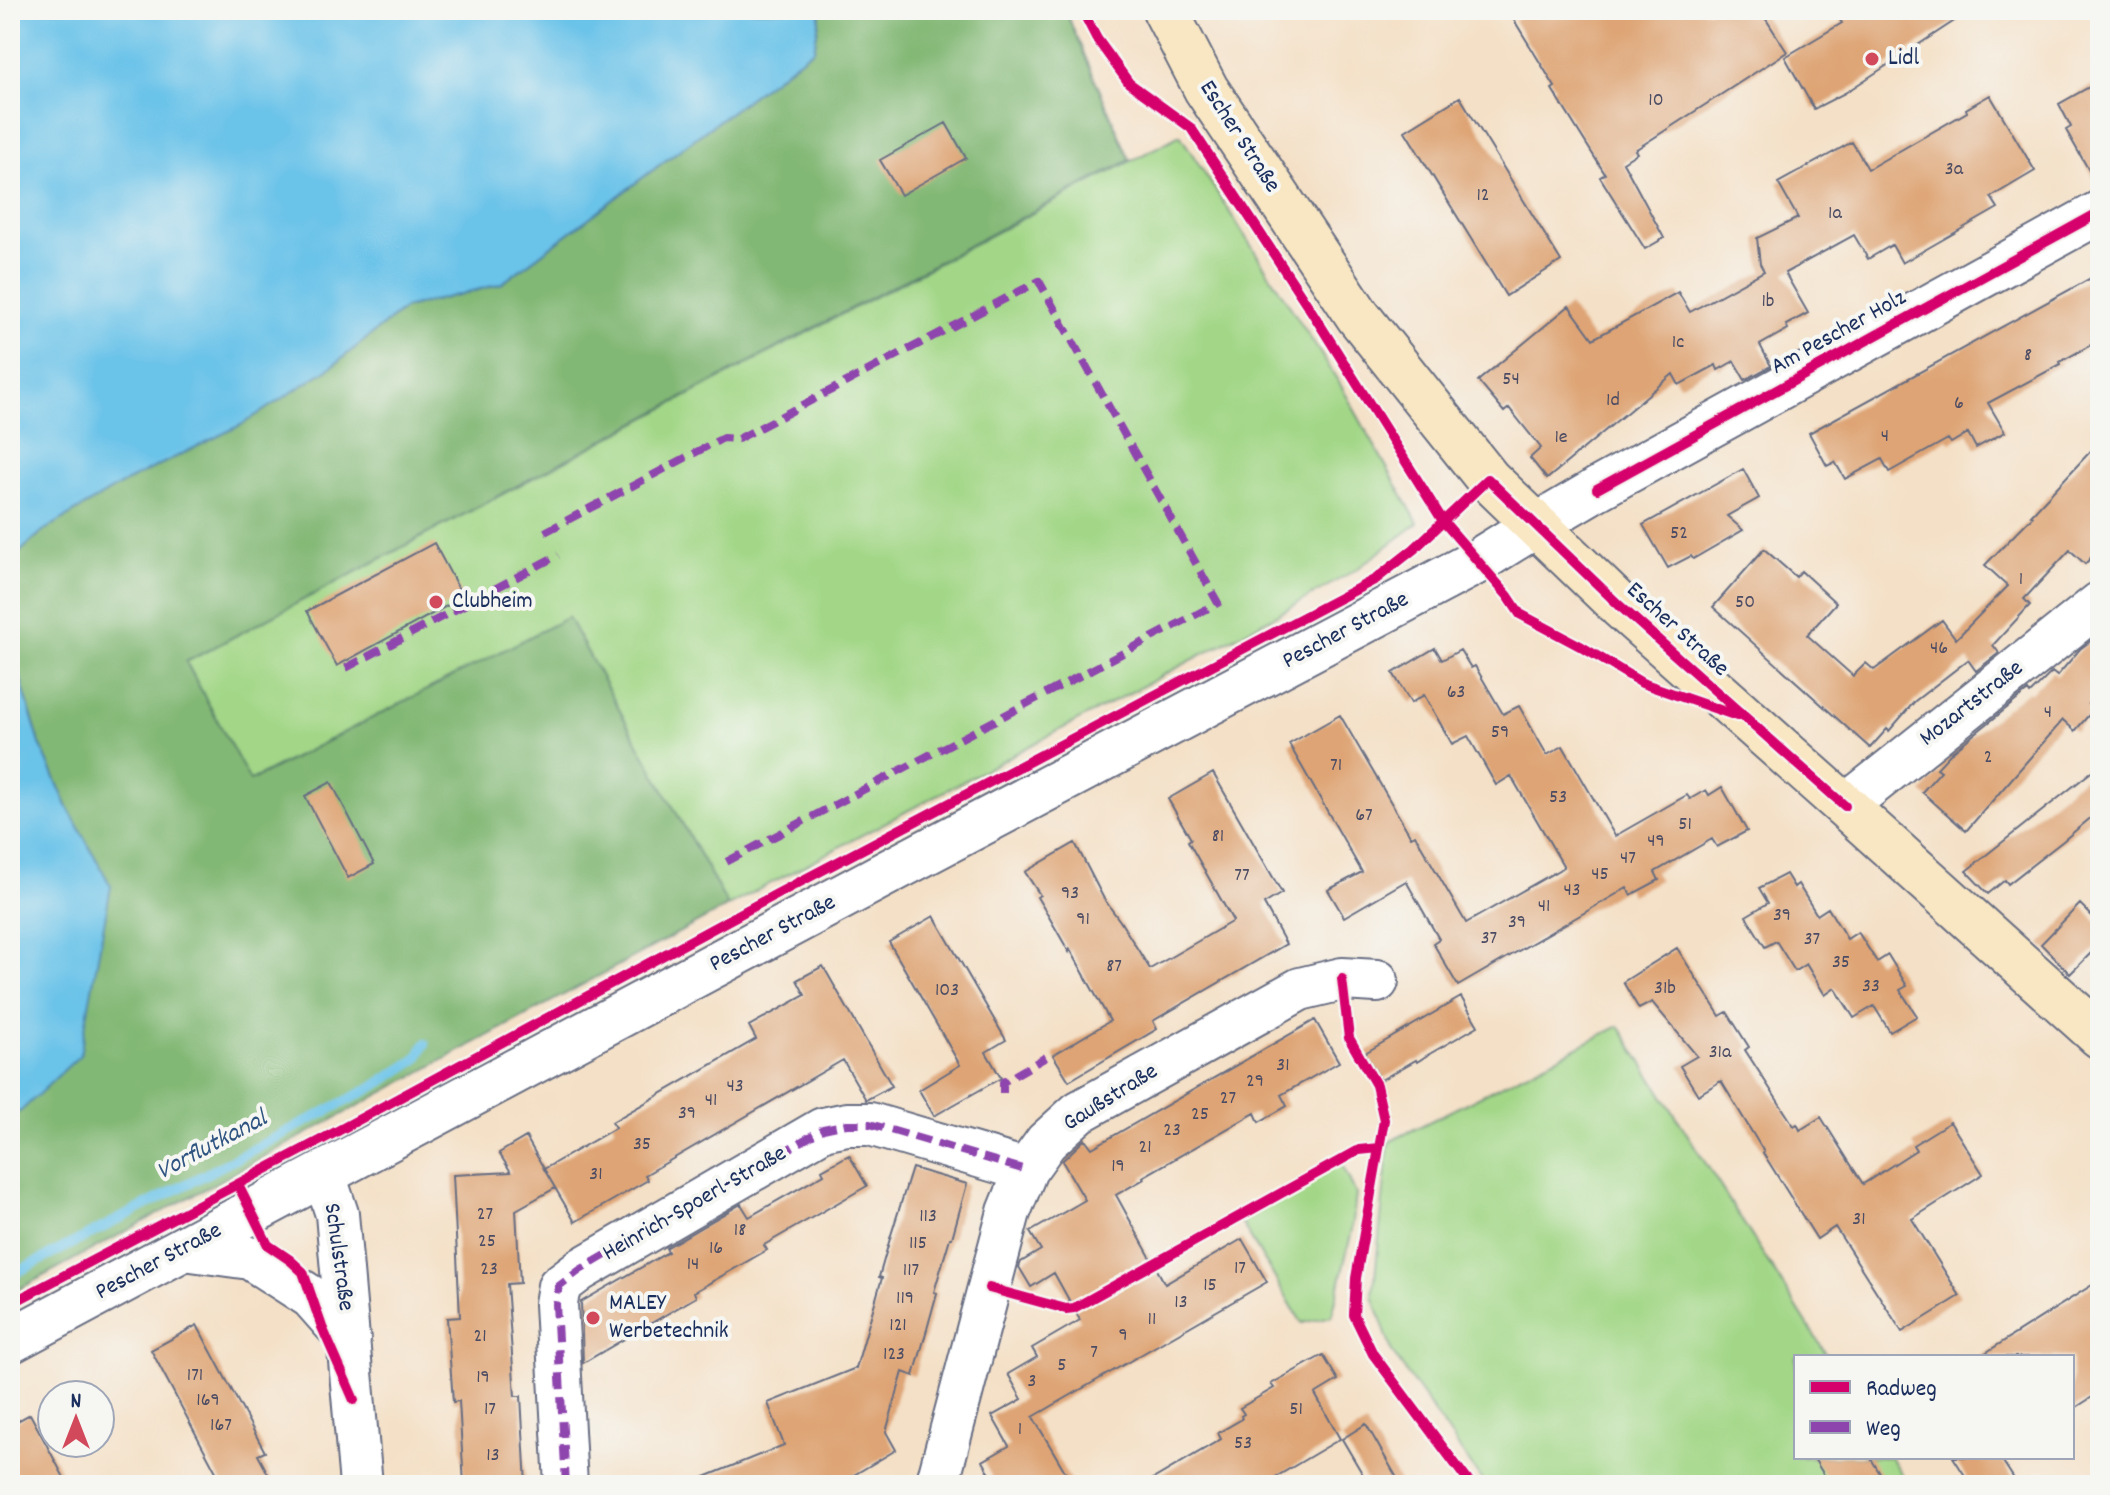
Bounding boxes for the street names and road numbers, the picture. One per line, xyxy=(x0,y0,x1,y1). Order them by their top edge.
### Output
street label: Escher Straße xyxy=(1190,74,1288,200)
street label: Am Pescher Holz xyxy=(1765,282,1913,384)
street label: Escher Straße xyxy=(1618,574,1736,686)
street label: Pescher Straße xyxy=(1277,583,1415,679)
street label: Mozartstraße xyxy=(1913,652,2031,756)
street label: Pescher Straße xyxy=(704,886,842,982)
street label: Gaußstraße xyxy=(1057,1055,1165,1141)
street label: Heinrich-Spoerl-Straße xyxy=(597,1137,793,1271)
street label: Schulstraße xyxy=(314,1201,362,1313)
street label: Pescher Straße xyxy=(90,1214,228,1310)

